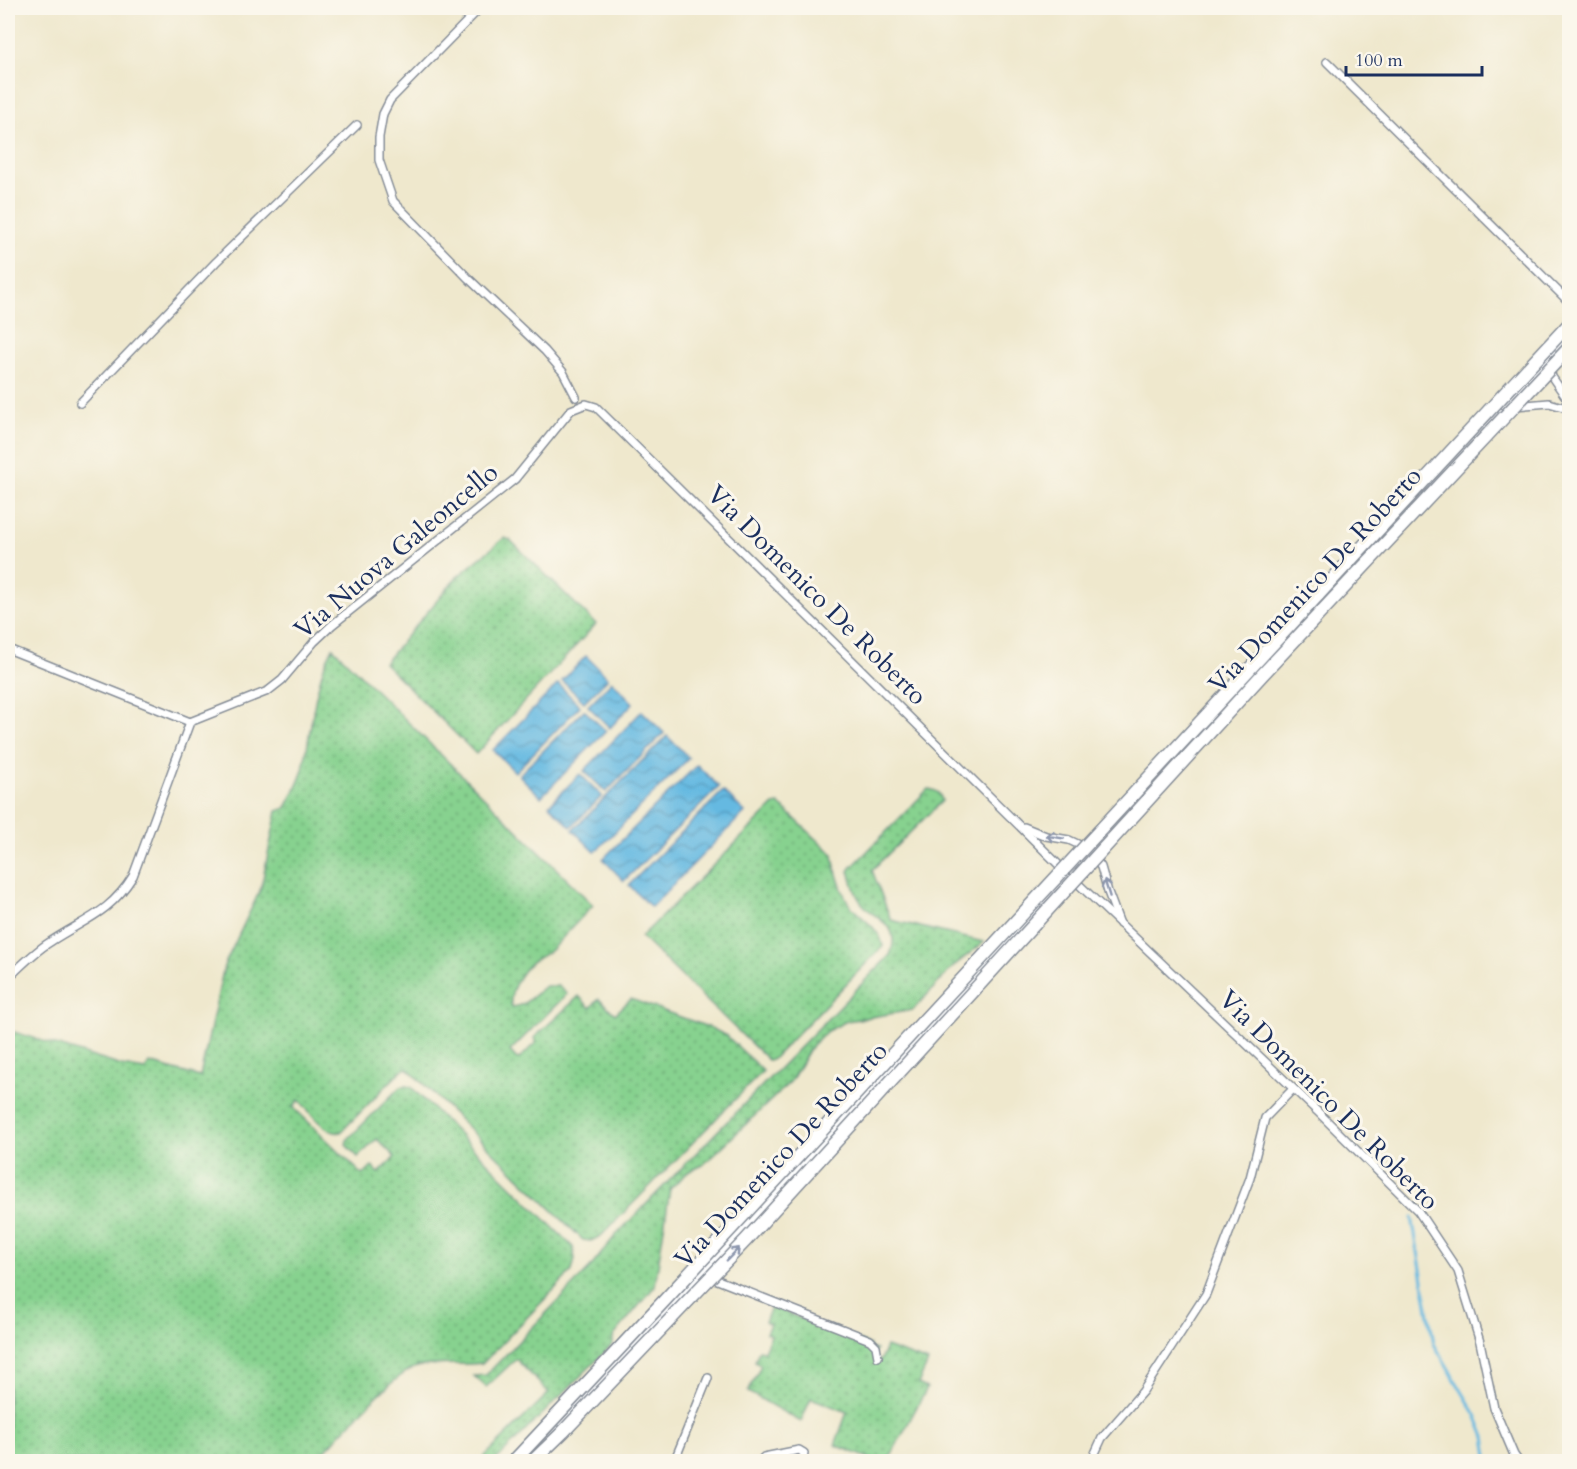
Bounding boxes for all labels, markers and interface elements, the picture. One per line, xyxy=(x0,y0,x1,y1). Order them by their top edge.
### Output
scale bar xyxy=(1346,39,1482,77)
text: 100 m xyxy=(1355,48,1403,73)
street label: Via Nuova Galeoncello xyxy=(286,455,506,647)
street label: Via Domenico De Roberto xyxy=(1201,459,1429,701)
street label: Via Domenico De Roberto xyxy=(699,477,935,713)
one-way arrow xyxy=(1046,832,1065,843)
one-way arrow xyxy=(1101,879,1112,898)
street label: Via Domenico De Roberto xyxy=(1211,982,1447,1218)
street label: Via Domenico De Roberto xyxy=(667,1034,895,1276)
one-way arrow xyxy=(726,1246,740,1261)

